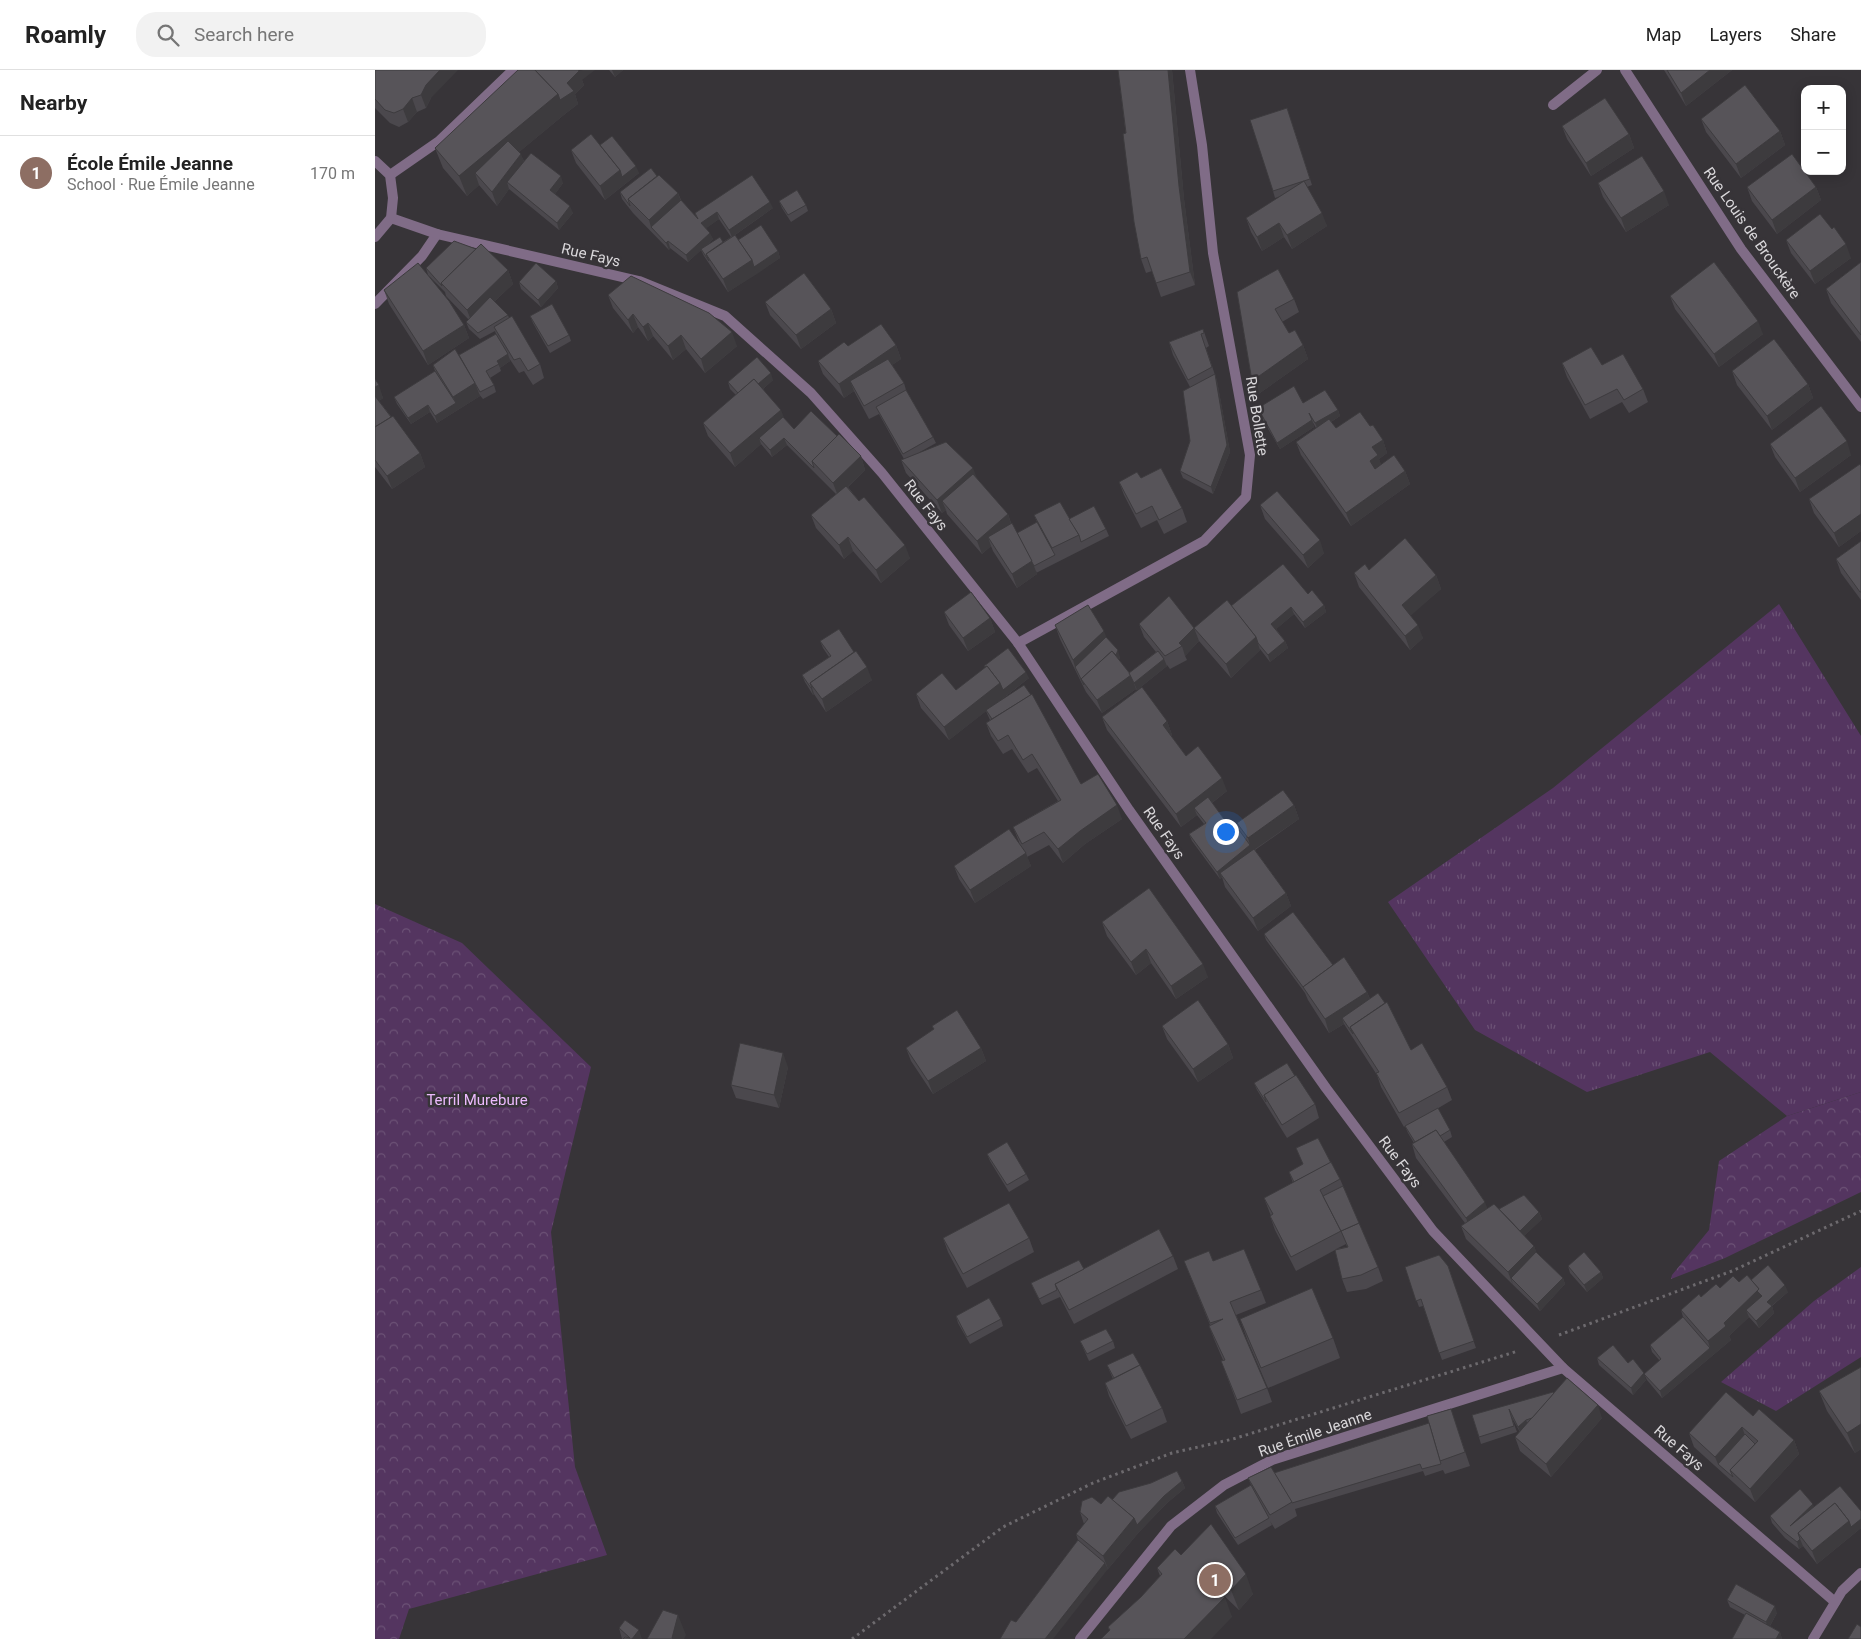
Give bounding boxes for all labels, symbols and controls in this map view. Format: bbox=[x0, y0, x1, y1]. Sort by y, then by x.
search box bbox=[136, 12, 486, 57]
text: Roamly bbox=[25, 21, 106, 49]
icon: search bbox=[154, 21, 182, 49]
text: Search here bbox=[194, 23, 294, 46]
text: Map bbox=[1646, 24, 1681, 45]
text: Layers bbox=[1709, 24, 1762, 45]
text: Share bbox=[1790, 24, 1836, 45]
map controls bbox=[1801, 85, 1846, 175]
button: + bbox=[1801, 85, 1846, 130]
text: Nearby bbox=[20, 91, 87, 115]
button: − bbox=[1801, 130, 1846, 175]
text: École Émile Jeanne bbox=[67, 152, 233, 175]
text: 1 bbox=[31, 164, 41, 183]
text: 170 m bbox=[310, 164, 355, 183]
street label: Rue Louis de Brouckère bbox=[1700, 164, 1804, 302]
text: School · Rue Émile Jeanne bbox=[67, 175, 255, 194]
street label: Rue Fays bbox=[560, 239, 622, 271]
street label: Rue Bollette bbox=[1242, 375, 1272, 457]
street label: Rue Fays bbox=[900, 476, 952, 534]
street label: Rue Fays bbox=[1139, 803, 1189, 863]
your location bbox=[1213, 819, 1239, 845]
park label: Terril Murebure bbox=[426, 1091, 528, 1109]
street label: Rue Fays bbox=[1375, 1133, 1425, 1191]
street label: Rue Émile Jeanne bbox=[1256, 1405, 1374, 1461]
street label: Rue Fays bbox=[1650, 1421, 1708, 1475]
pin: 1 bbox=[1199, 1561, 1231, 1599]

